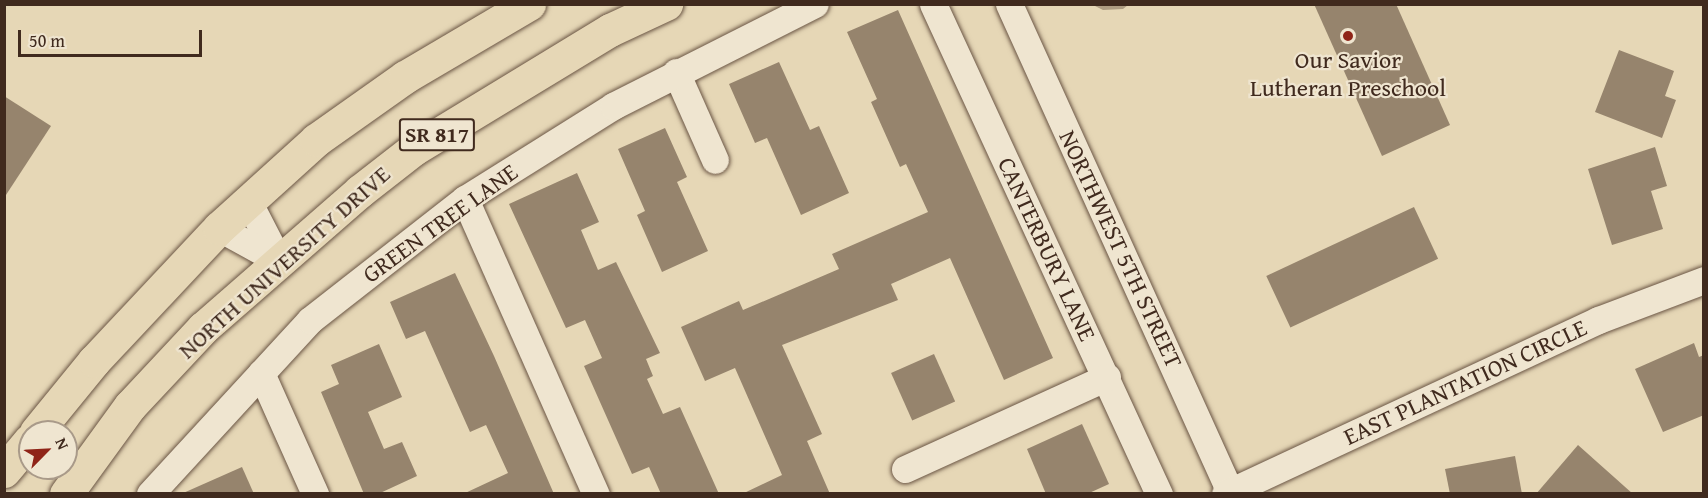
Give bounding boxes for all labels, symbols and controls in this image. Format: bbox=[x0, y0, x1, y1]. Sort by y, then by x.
scale bar bbox=[21, 18, 206, 56]
text: 50 m bbox=[29, 27, 65, 54]
marker: Our Savior Lutheran Preschool bbox=[1341, 29, 1355, 43]
place label: Our Savior Lutheran Preschool bbox=[1250, 46, 1446, 102]
road number: SR 817 bbox=[398, 116, 476, 154]
street label: NORTHWEST 5TH STREET bbox=[1053, 126, 1189, 372]
street label: CANTERBURY LANE bbox=[992, 153, 1102, 345]
street label: GREEN TREE LANE bbox=[357, 157, 523, 289]
street label: NORTH UNIVERSITY DRIVE bbox=[172, 159, 396, 365]
street label: EAST PLANTATION CIRCLE bbox=[1339, 313, 1591, 451]
north arrow bbox=[18, 420, 78, 480]
text: N bbox=[49, 434, 76, 453]

